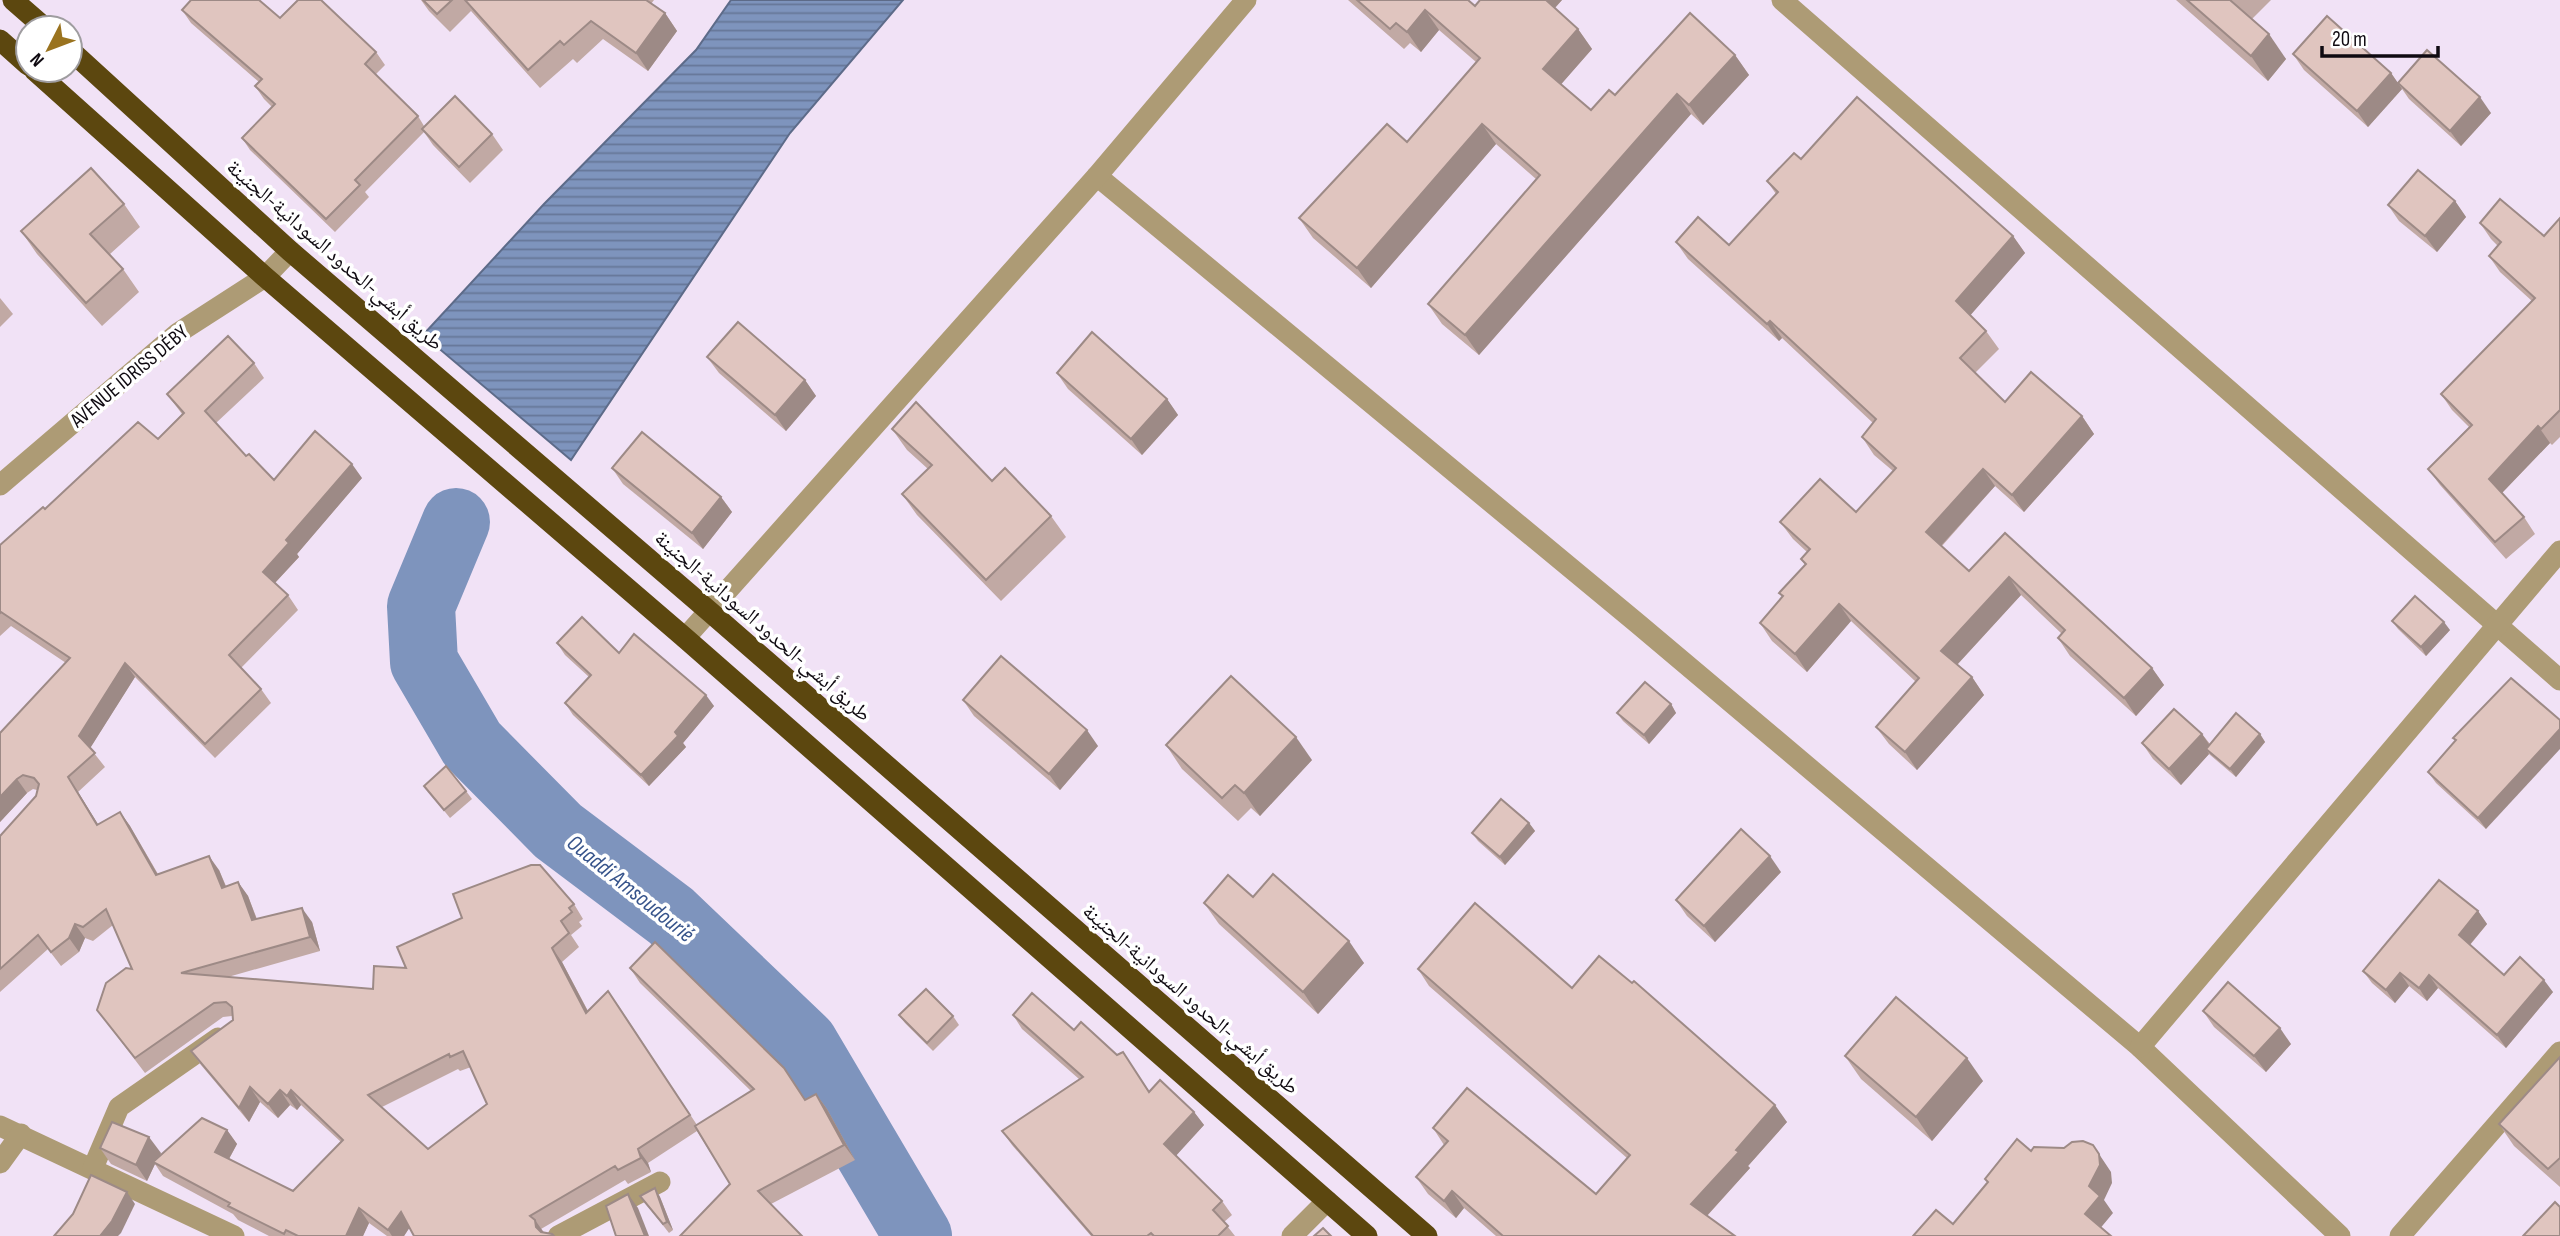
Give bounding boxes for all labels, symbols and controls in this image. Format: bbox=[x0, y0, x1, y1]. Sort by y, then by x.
north arrow bbox=[14, 14, 84, 84]
scale bar bbox=[2322, 14, 2438, 58]
text: 20 m bbox=[2332, 27, 2367, 52]
text: N bbox=[26, 48, 49, 71]
street label: طريق أبشي-الحدود السودانية-الجنينة bbox=[219, 154, 448, 359]
street label: AVENUE IDRISS DÉBY bbox=[65, 320, 193, 434]
street label: طريق أبشي-الحدود السودانية-الجنينة bbox=[647, 525, 876, 730]
water label: Ouaddi Amsoudourié bbox=[561, 829, 700, 949]
street label: طريق أبشي-الحدود السودانية-الجنينة bbox=[1075, 898, 1304, 1103]

